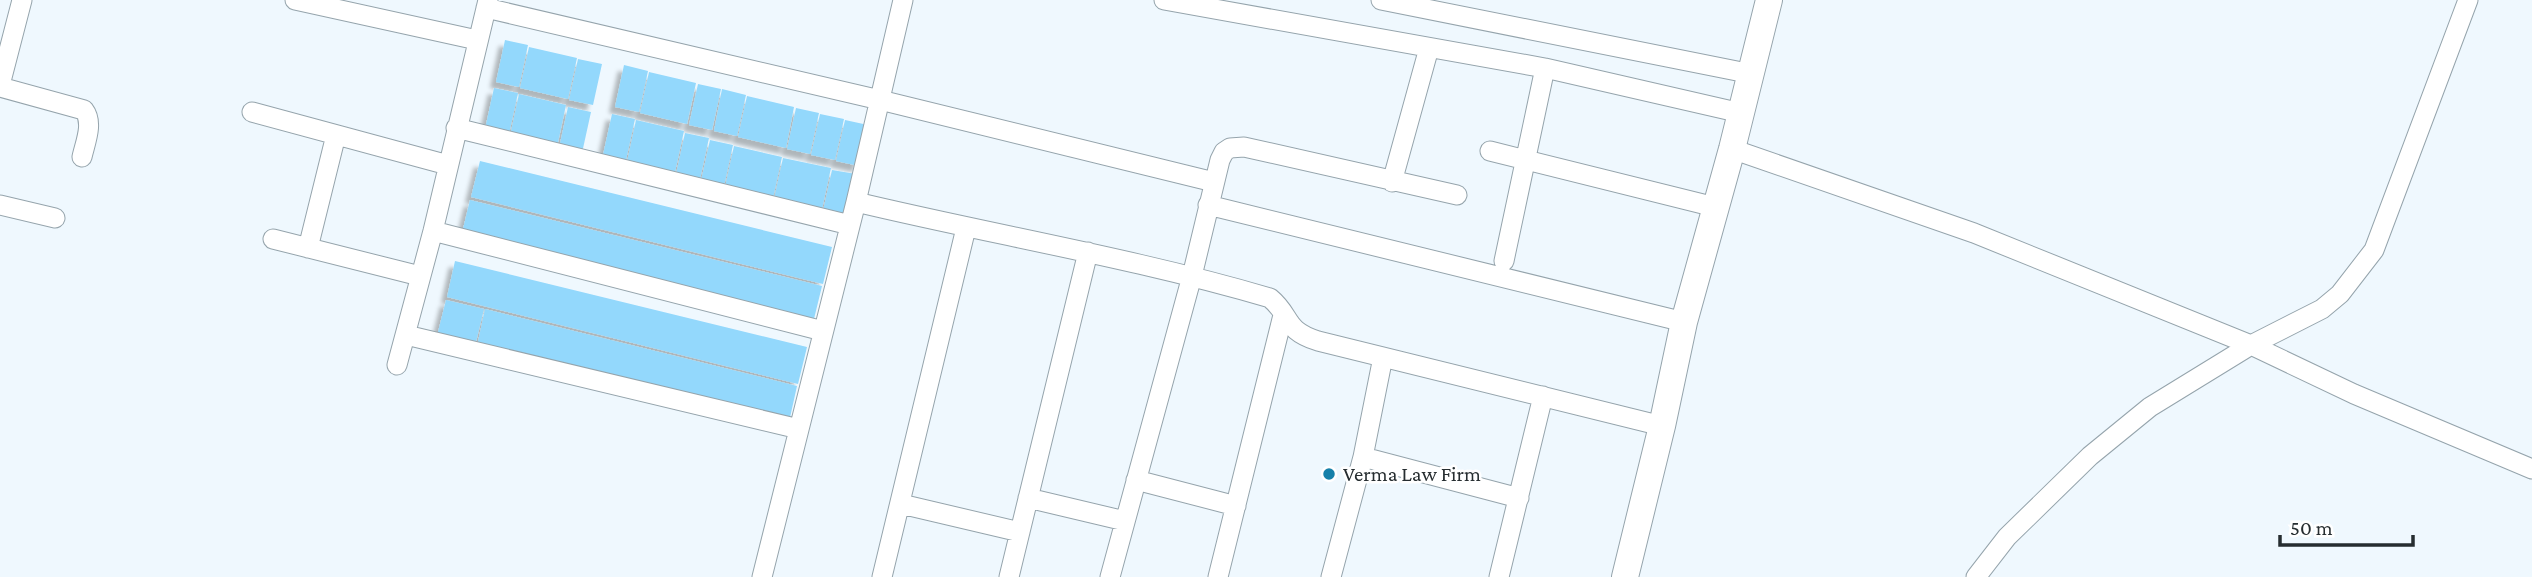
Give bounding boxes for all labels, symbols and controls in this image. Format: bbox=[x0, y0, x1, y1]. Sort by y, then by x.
place label: Verma Law Firm bbox=[1343, 462, 1481, 486]
marker: Verma Law Firm bbox=[1321, 466, 1337, 482]
scale bar bbox=[2280, 504, 2413, 548]
text: 50 m bbox=[2290, 516, 2333, 540]

